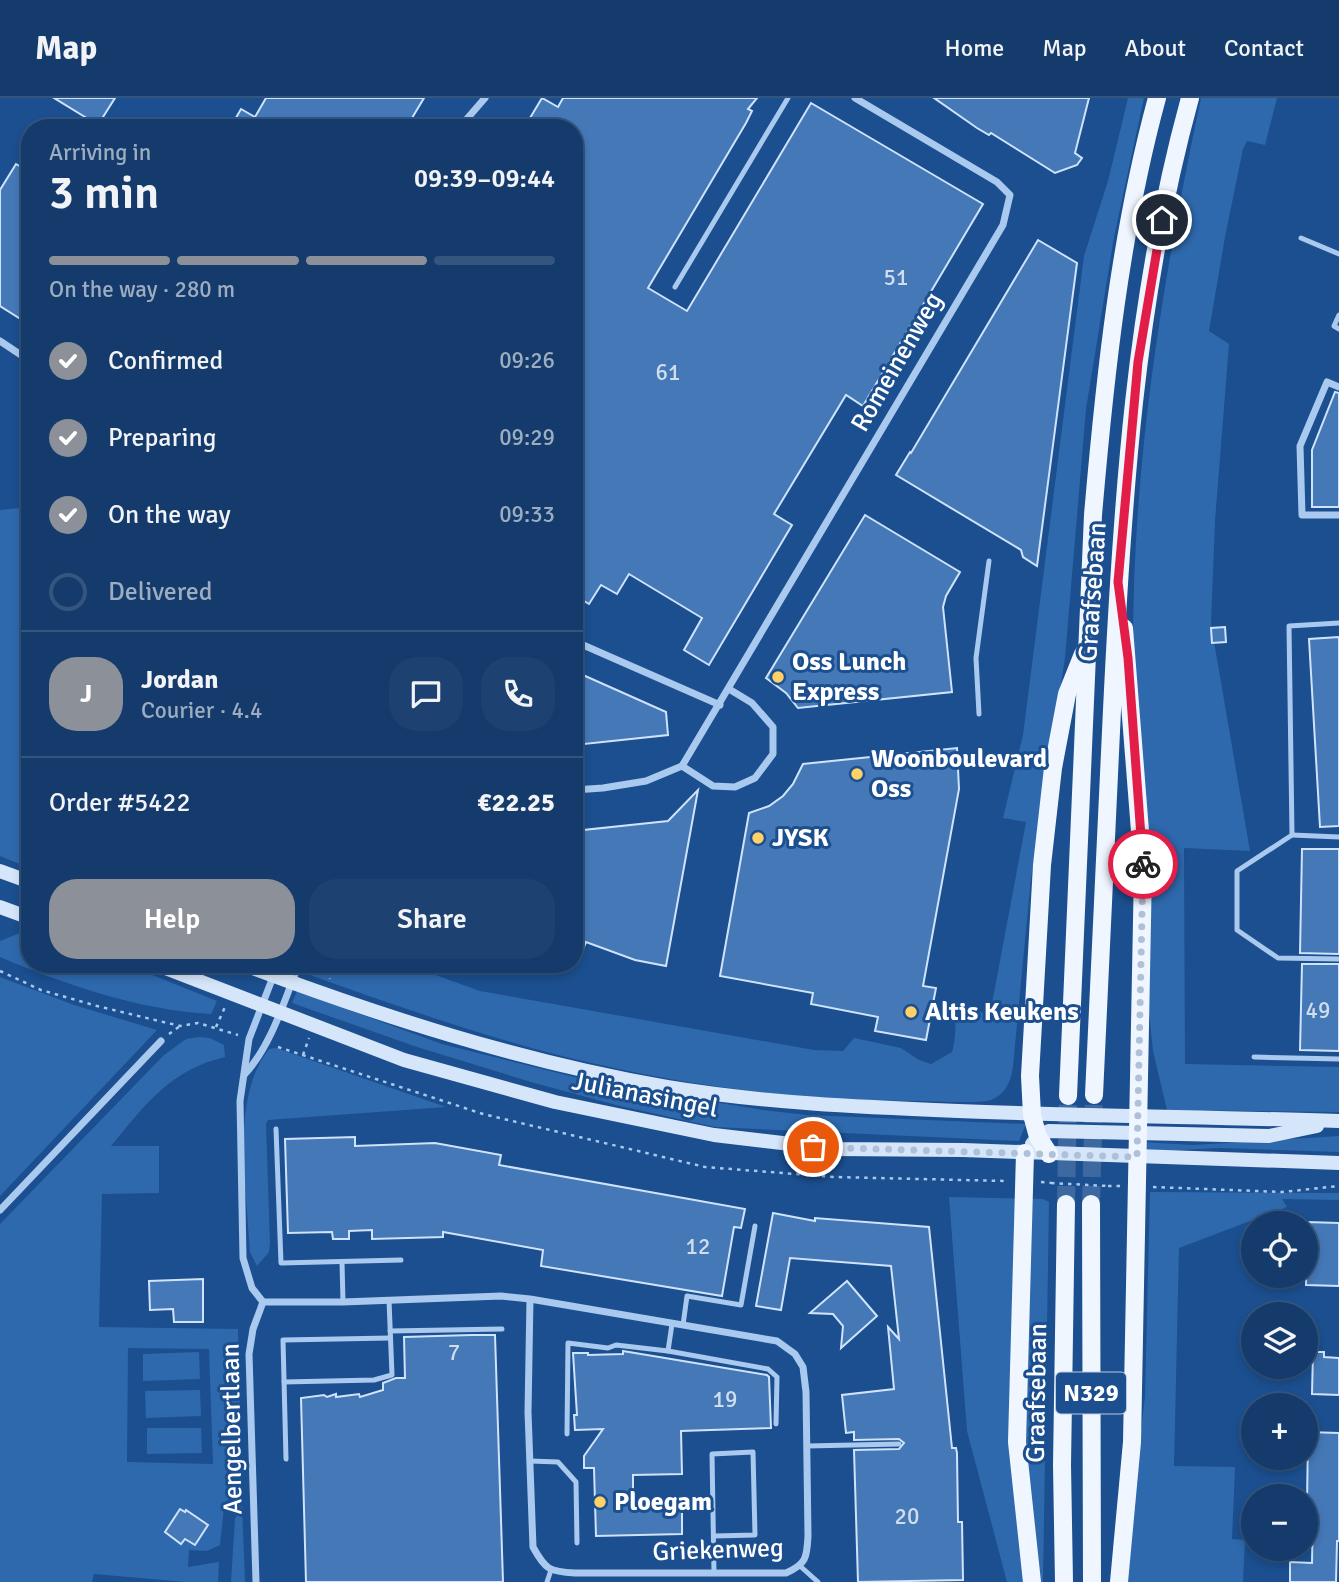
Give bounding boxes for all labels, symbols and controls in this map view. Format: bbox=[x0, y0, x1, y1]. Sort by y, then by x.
text: Map bbox=[35, 28, 97, 69]
text: Home bbox=[944, 33, 1004, 63]
text: Map bbox=[1042, 33, 1087, 63]
text: About bbox=[1125, 33, 1186, 63]
text: Contact bbox=[1224, 33, 1304, 63]
text: Arriving in bbox=[49, 138, 151, 167]
text: 09:39–09:44 bbox=[414, 163, 555, 195]
text: 3 min bbox=[49, 165, 159, 221]
pin bbox=[1132, 190, 1192, 250]
icon: home bbox=[1143, 201, 1181, 239]
house number: 51 bbox=[884, 263, 908, 292]
text: On the way · 280 m bbox=[49, 275, 235, 304]
street label: Romeinenweg bbox=[844, 287, 950, 437]
icon: check bbox=[49, 342, 87, 380]
text: Confirmed bbox=[108, 345, 223, 377]
text: 09:26 bbox=[499, 346, 555, 375]
house number: 61 bbox=[656, 358, 680, 387]
icon: check bbox=[49, 419, 87, 457]
text: Preparing bbox=[108, 422, 216, 454]
text: 09:29 bbox=[499, 423, 555, 452]
icon: check bbox=[49, 496, 87, 534]
text: On the way bbox=[108, 499, 231, 531]
text: 09:33 bbox=[499, 500, 555, 529]
street label: Graafsebaan bbox=[1072, 521, 1114, 663]
text: Delivered bbox=[108, 576, 213, 608]
place label: Oss Lunch Express bbox=[792, 646, 906, 708]
button: chat bbox=[389, 657, 463, 731]
button: phone bbox=[481, 657, 555, 731]
text: Jordan bbox=[141, 664, 218, 696]
marker: Oss Lunch Express bbox=[770, 669, 786, 685]
text: J bbox=[80, 678, 92, 710]
text: Courier · 4.4 bbox=[141, 696, 262, 725]
place label: Woonboulevard Oss bbox=[871, 743, 1047, 805]
marker: Woonboulevard Oss bbox=[849, 766, 865, 782]
text: Order #5422 bbox=[49, 787, 190, 819]
text: €22.25 bbox=[477, 787, 555, 819]
place label: JYSK bbox=[772, 822, 829, 854]
courier bbox=[1108, 829, 1178, 899]
marker: JYSK bbox=[750, 830, 766, 846]
icon: bike bbox=[1124, 845, 1162, 883]
button: Help bbox=[49, 879, 295, 959]
button: Share bbox=[309, 879, 555, 959]
place label: Altis Keukens bbox=[925, 996, 1079, 1028]
house number: 49 bbox=[1306, 996, 1330, 1025]
marker: Altis Keukens bbox=[903, 1004, 919, 1020]
street label: Julianasingel bbox=[569, 1065, 721, 1125]
pin bbox=[783, 1117, 843, 1177]
icon: bag bbox=[794, 1128, 832, 1166]
map controls bbox=[1241, 1211, 1318, 1561]
button: locate bbox=[1241, 1211, 1318, 1288]
house number: 12 bbox=[686, 1232, 710, 1261]
button: layers bbox=[1241, 1302, 1318, 1379]
street label: Graafsebaan bbox=[1020, 1323, 1054, 1463]
house number: 7 bbox=[448, 1338, 460, 1367]
street label: Aengelbertlaan bbox=[215, 1343, 249, 1515]
road number: N329 bbox=[1056, 1372, 1126, 1414]
house number: 19 bbox=[713, 1385, 737, 1414]
button: + bbox=[1241, 1393, 1318, 1470]
button: − bbox=[1241, 1484, 1318, 1561]
place label: Ploegam bbox=[614, 1486, 712, 1518]
marker: Ploegam bbox=[592, 1494, 608, 1510]
house number: 20 bbox=[895, 1502, 919, 1531]
street label: Griekenweg bbox=[652, 1532, 784, 1568]

